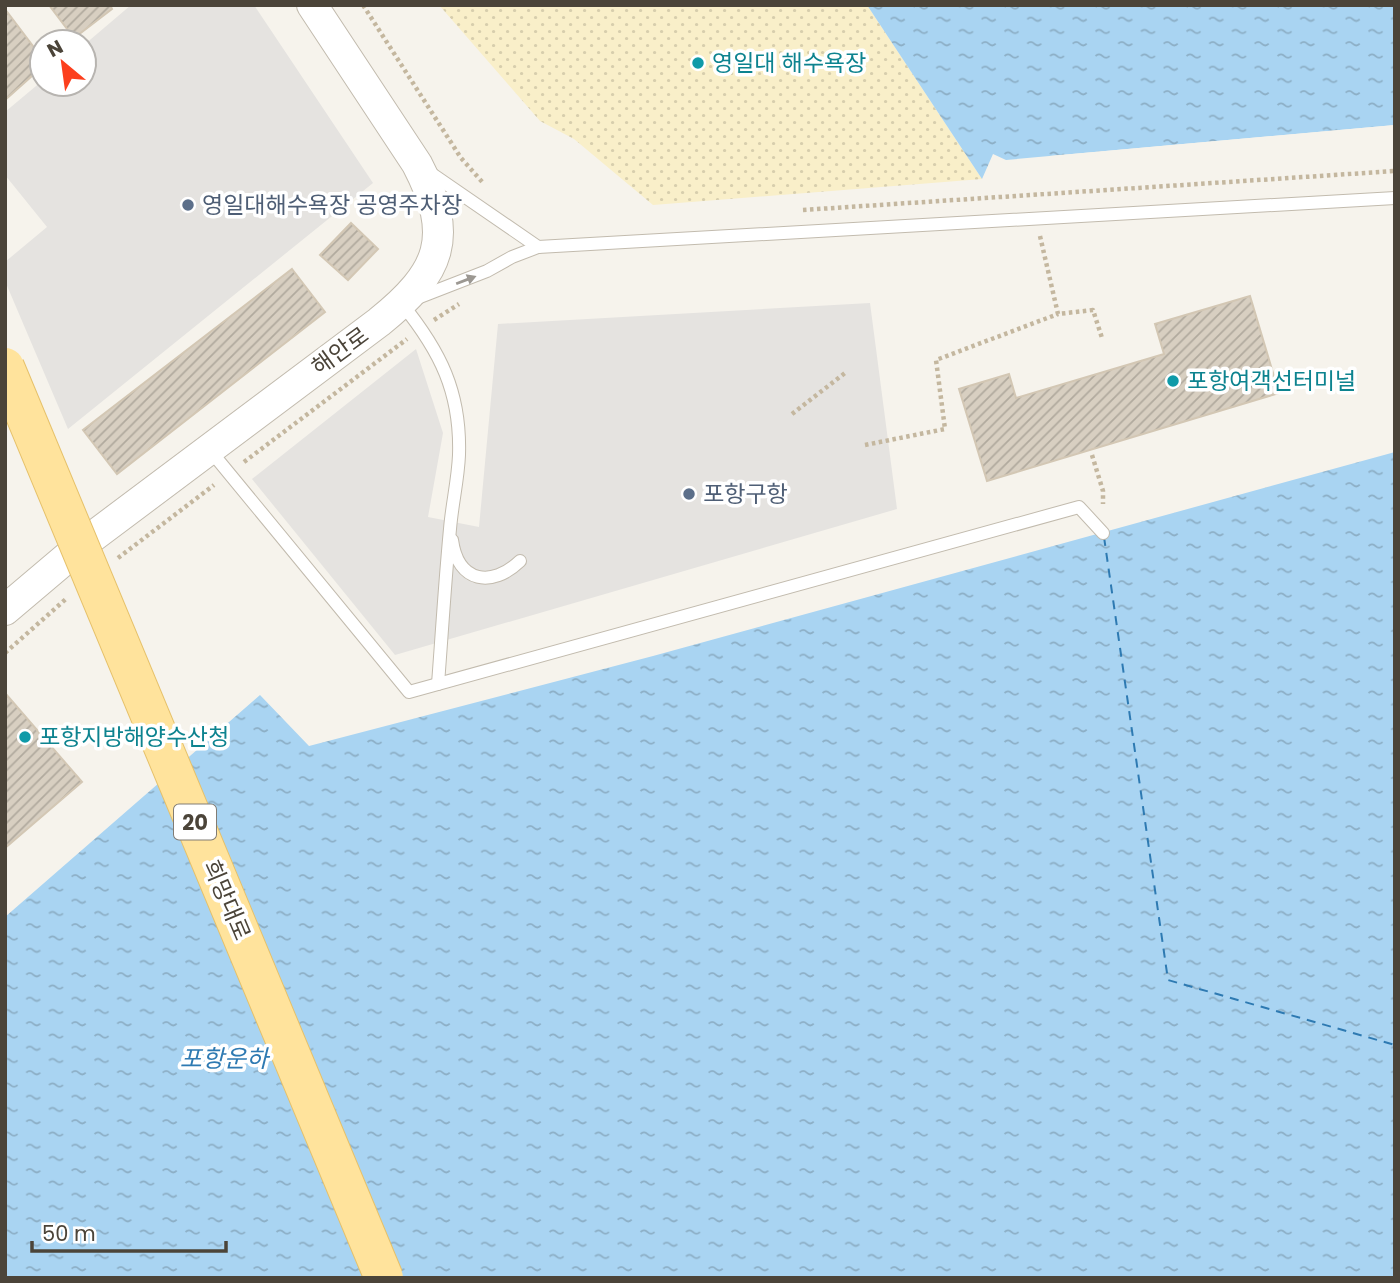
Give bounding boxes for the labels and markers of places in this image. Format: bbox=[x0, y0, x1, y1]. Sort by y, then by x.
place label: 영일대 해수욕장 bbox=[712, 47, 866, 79]
marker: 영일대 해수욕장 bbox=[690, 55, 706, 71]
place label: 영일대해수욕장 공영주차장 bbox=[202, 189, 462, 221]
marker: 영일대해수욕장 공영주차장 bbox=[180, 197, 196, 213]
place label: 포항여객선터미널 bbox=[1187, 365, 1356, 397]
marker: 포항여객선터미널 bbox=[1165, 373, 1181, 389]
place label: 포항구항 bbox=[703, 478, 788, 510]
marker: 포항구항 bbox=[681, 486, 697, 502]
place label: 포항지방해양수산청 bbox=[39, 721, 229, 753]
marker: 포항지방해양수산청 bbox=[17, 729, 33, 745]

